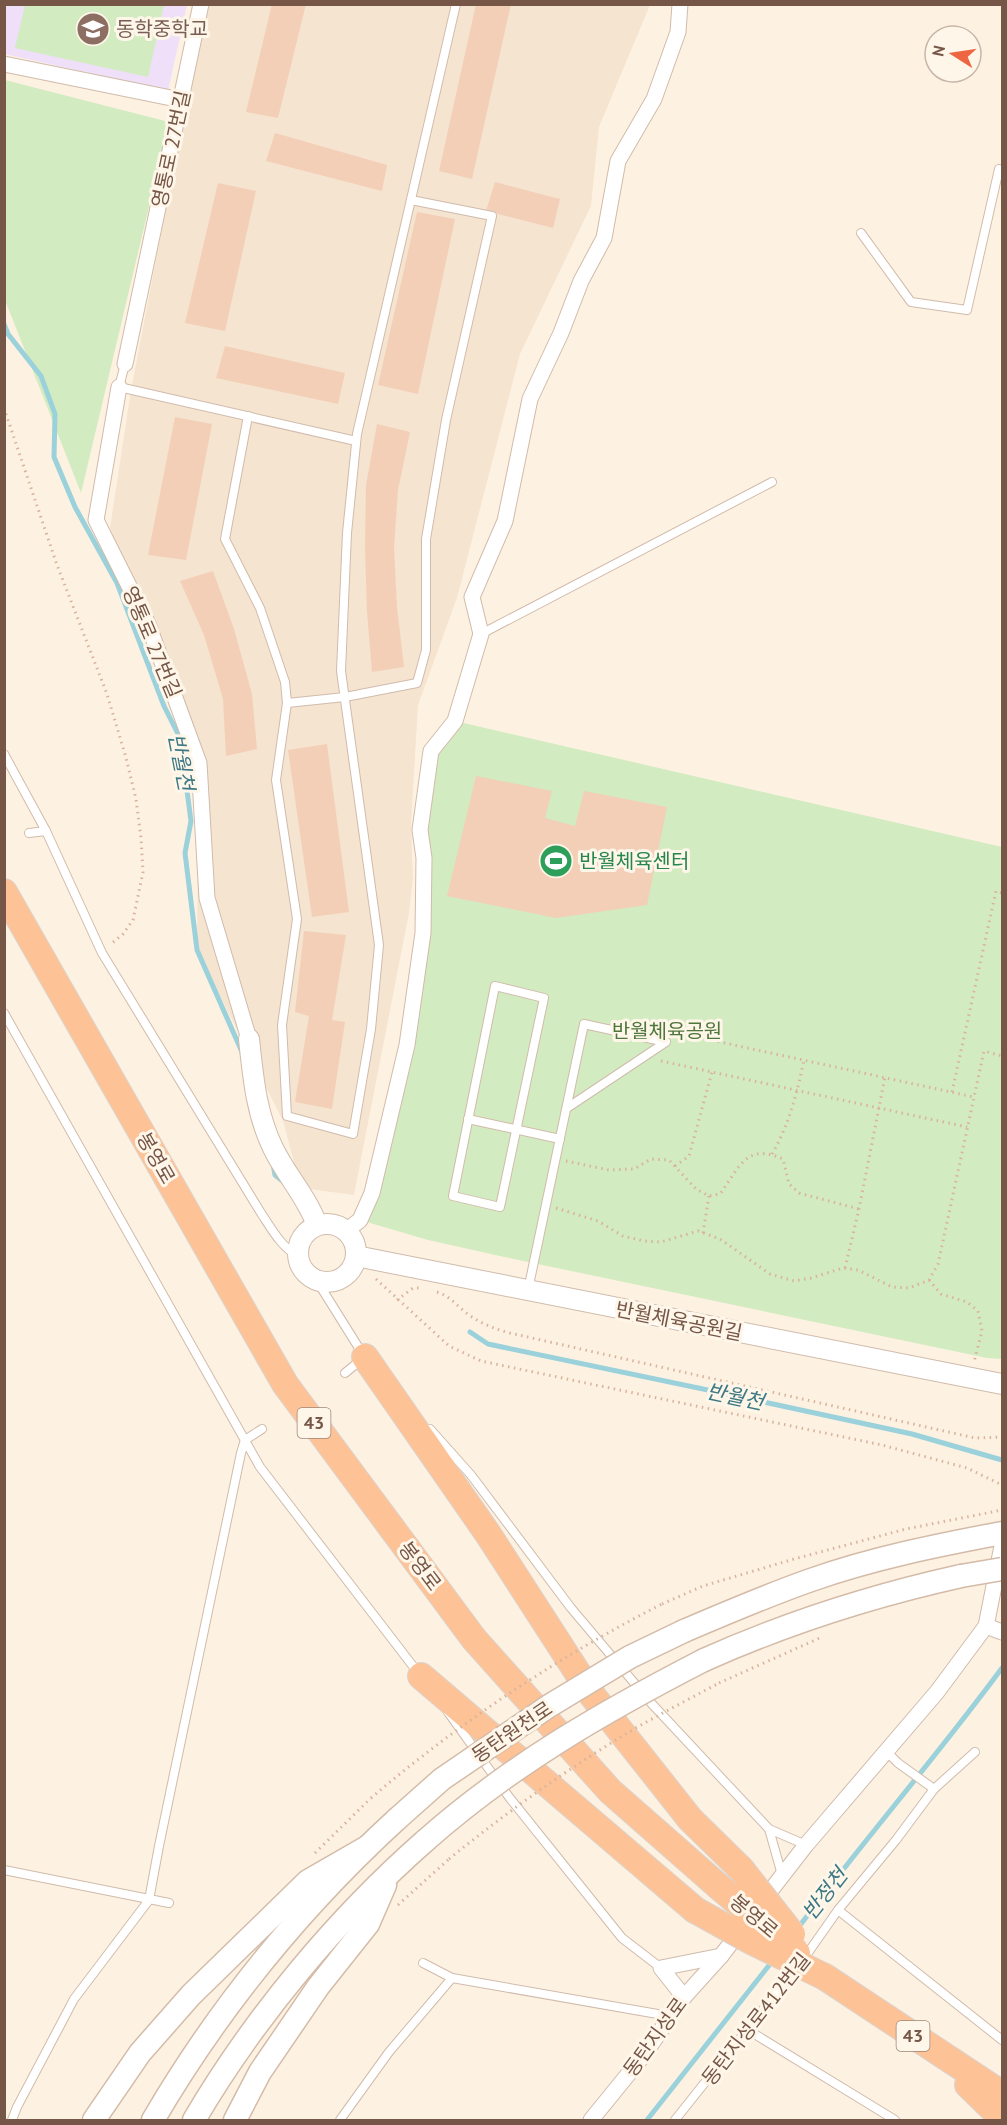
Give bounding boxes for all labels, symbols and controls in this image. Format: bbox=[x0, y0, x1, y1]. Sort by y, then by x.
school or university icon: 동학중학교 bbox=[75, 11, 111, 47]
place label: 동학중학교 bbox=[116, 16, 208, 42]
north arrow bbox=[923, 24, 983, 84]
text: N bbox=[927, 44, 949, 58]
street label: 영통로 27번길 bbox=[146, 88, 196, 210]
street label: 영통로 27번길 bbox=[117, 582, 187, 702]
water label: 반월천 bbox=[163, 731, 201, 796]
sports icon: 반월체육센터 bbox=[538, 843, 574, 879]
place label: 반월체육센터 bbox=[579, 848, 689, 874]
park label: 반월체육공원 bbox=[612, 1018, 722, 1044]
street label: 봉영로 bbox=[131, 1128, 181, 1188]
street label: 반월체육공원길 bbox=[613, 1296, 745, 1346]
water label: 반월천 bbox=[704, 1377, 769, 1416]
road number: 43 bbox=[298, 1408, 330, 1438]
street label: 봉영로 bbox=[393, 1536, 447, 1596]
street label: 동탄원천로 bbox=[467, 1695, 557, 1769]
water label: 반정천 bbox=[796, 1860, 855, 1925]
street label: 봉영로 bbox=[724, 1888, 784, 1944]
street label: 동탄지성로412번길 bbox=[696, 1947, 816, 2091]
street label: 동탄지성로 bbox=[617, 1992, 693, 2082]
road number: 43 bbox=[896, 2021, 930, 2051]

